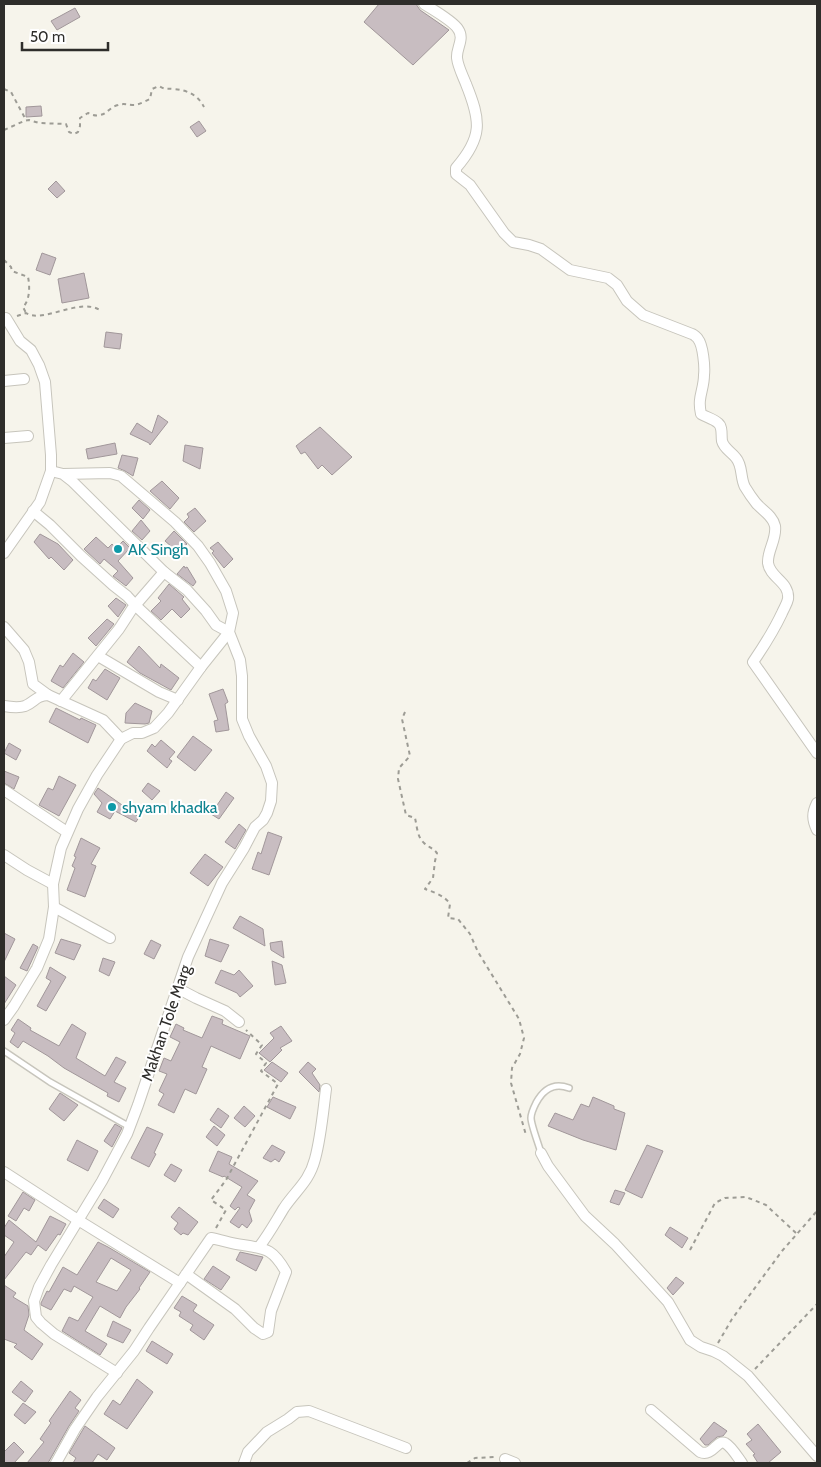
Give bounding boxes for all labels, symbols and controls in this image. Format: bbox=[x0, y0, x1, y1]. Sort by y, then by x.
scale bar bbox=[22, 20, 109, 52]
text: 50 m bbox=[30, 28, 65, 46]
place label: AK Singh bbox=[128, 540, 189, 559]
marker: AK Singh bbox=[112, 543, 124, 555]
place label: shyam khadka bbox=[122, 798, 218, 817]
marker: shyam khadka bbox=[106, 801, 118, 813]
street label: Makhan Tole Marg bbox=[137, 961, 195, 1084]

